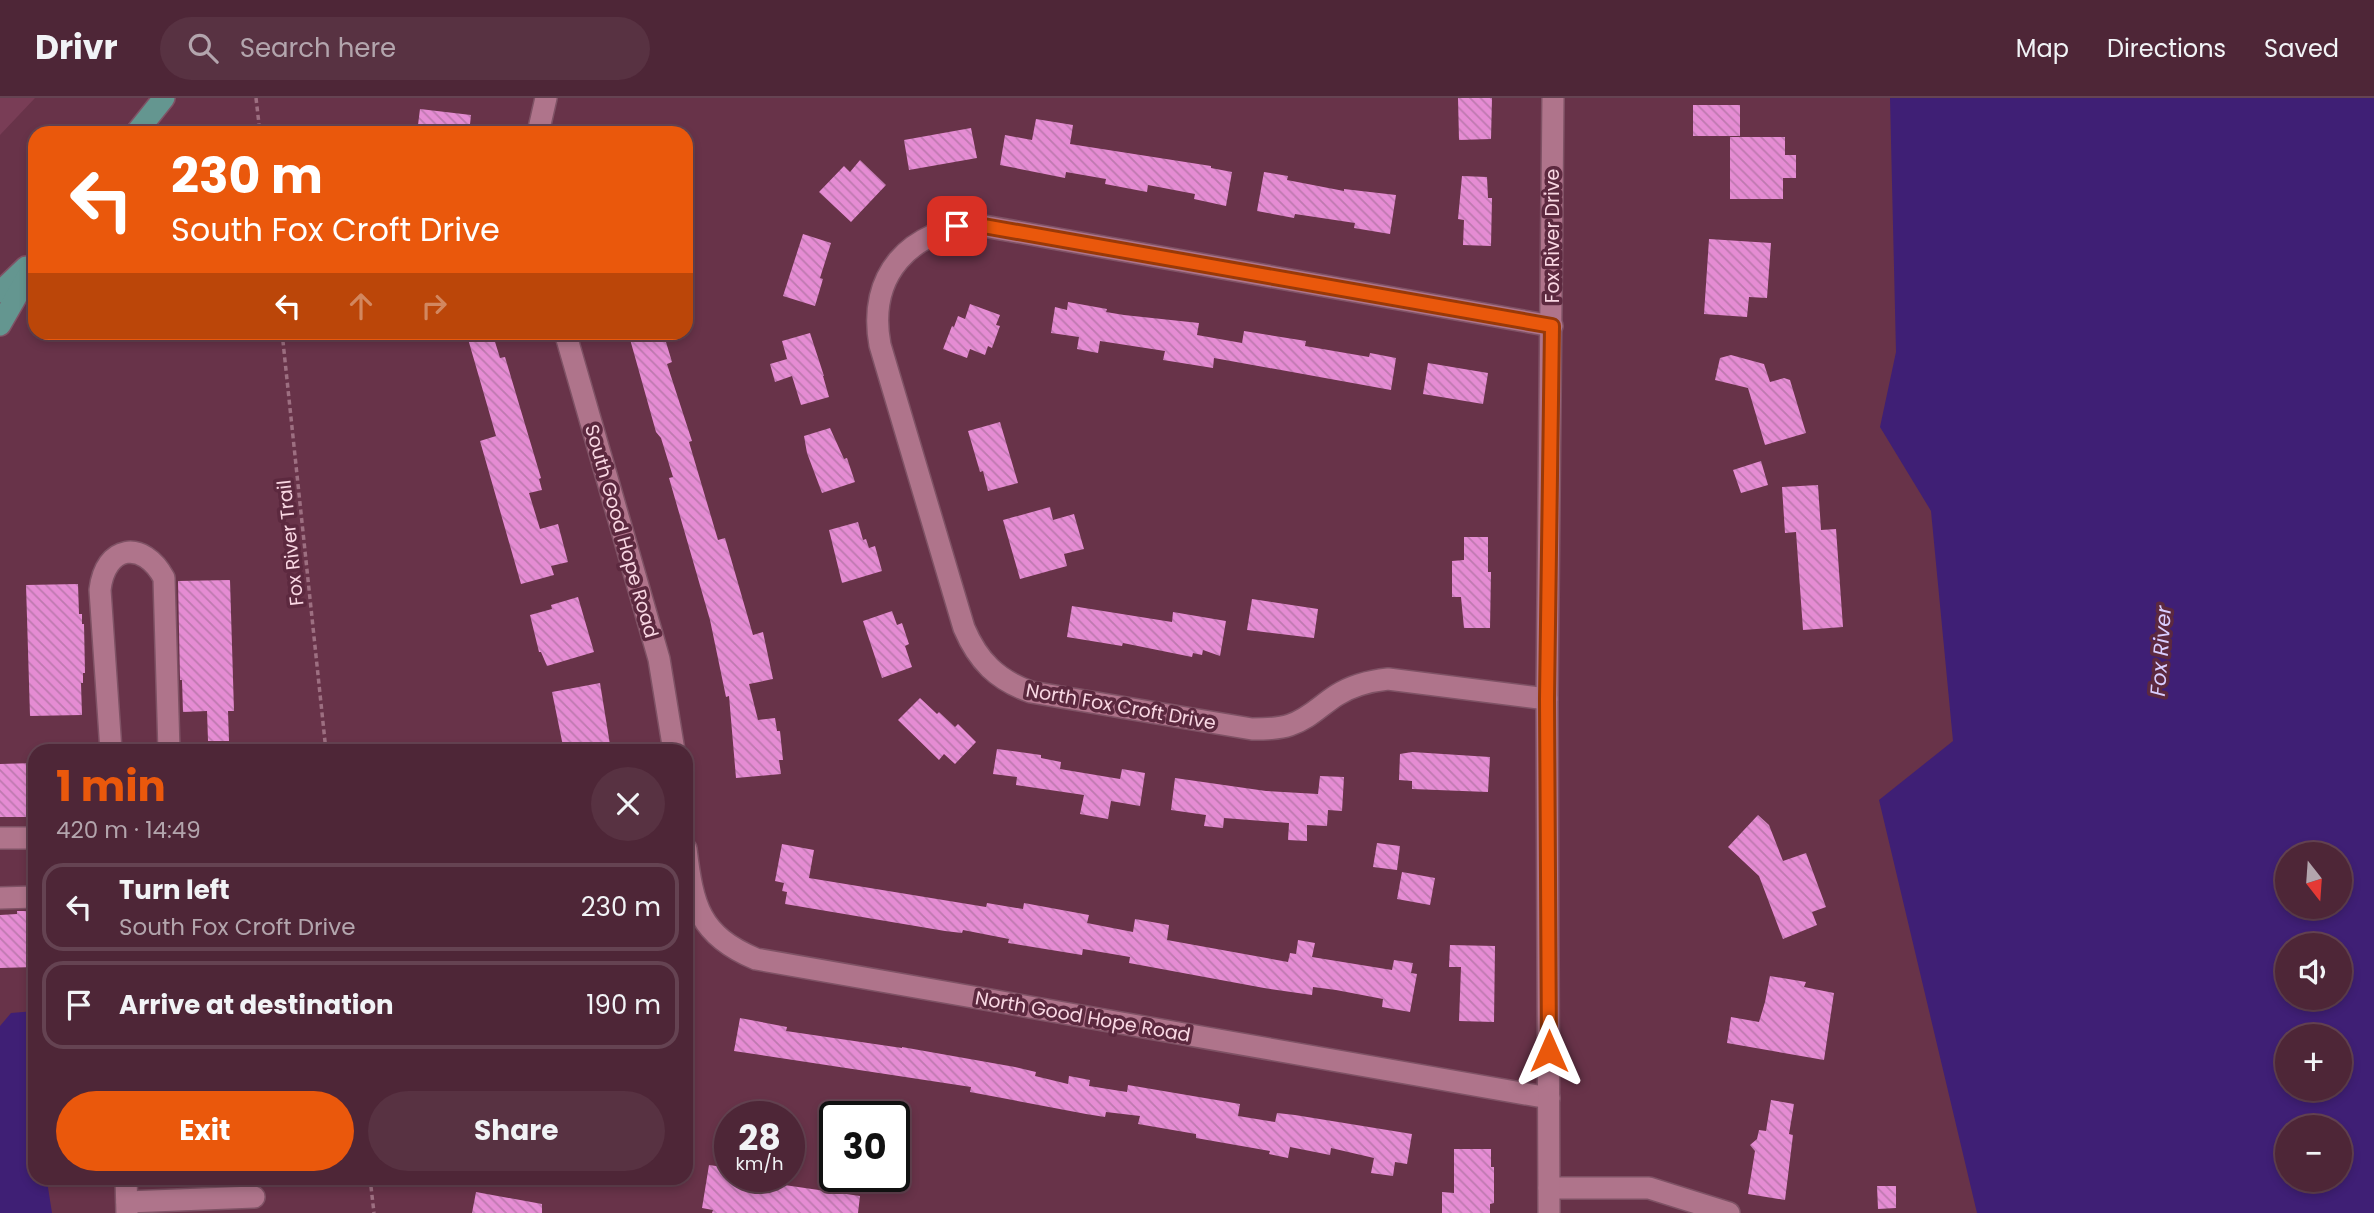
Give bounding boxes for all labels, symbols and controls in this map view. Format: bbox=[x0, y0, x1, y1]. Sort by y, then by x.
search box bbox=[160, 17, 650, 80]
text: Drivr bbox=[35, 24, 118, 71]
icon: search bbox=[184, 29, 222, 67]
text: Search here bbox=[240, 30, 396, 66]
text: Map bbox=[2016, 32, 2069, 65]
text: Directions bbox=[2107, 32, 2226, 65]
text: Saved bbox=[2264, 32, 2339, 65]
text: 230 m bbox=[171, 142, 323, 210]
icon: left bbox=[56, 154, 147, 245]
street label: Fox River Drive bbox=[1539, 169, 1566, 303]
pin bbox=[927, 196, 987, 256]
text: South Fox Croft Drive bbox=[171, 207, 500, 252]
icon: arrive bbox=[938, 207, 976, 245]
icon: left bbox=[269, 287, 307, 325]
icon: ahead bbox=[342, 287, 380, 325]
icon: right bbox=[415, 287, 453, 325]
street label: South Good Hope Road bbox=[578, 421, 665, 641]
street label: Fox River Trail bbox=[270, 479, 311, 607]
water label: Fox River bbox=[2143, 603, 2178, 697]
street label: North Fox Croft Drive bbox=[1024, 676, 1218, 736]
text: 1 min bbox=[56, 757, 166, 816]
button: close bbox=[591, 767, 665, 841]
text: 420 m · 14:49 bbox=[56, 814, 201, 846]
north arrow bbox=[2275, 842, 2352, 919]
map controls bbox=[2275, 842, 2352, 1192]
text: Turn left bbox=[119, 872, 230, 908]
icon: left bbox=[60, 888, 98, 926]
text: 230 m bbox=[581, 889, 661, 925]
text: South Fox Croft Drive bbox=[119, 911, 355, 943]
button: sound bbox=[2275, 933, 2352, 1010]
street label: North Good Hope Road bbox=[973, 984, 1193, 1049]
icon: arrive bbox=[60, 986, 98, 1024]
text: Arrive at destination bbox=[119, 987, 394, 1023]
text: 190 m bbox=[586, 987, 661, 1023]
position arrow bbox=[1512, 1014, 1586, 1088]
button: + bbox=[2275, 1024, 2352, 1101]
button: Exit bbox=[56, 1091, 354, 1171]
button: Share bbox=[368, 1091, 665, 1171]
speed limit sign: 30 bbox=[819, 1101, 910, 1192]
text: 28 bbox=[738, 1113, 781, 1162]
button: − bbox=[2275, 1115, 2352, 1192]
text: km/h bbox=[736, 1151, 783, 1176]

